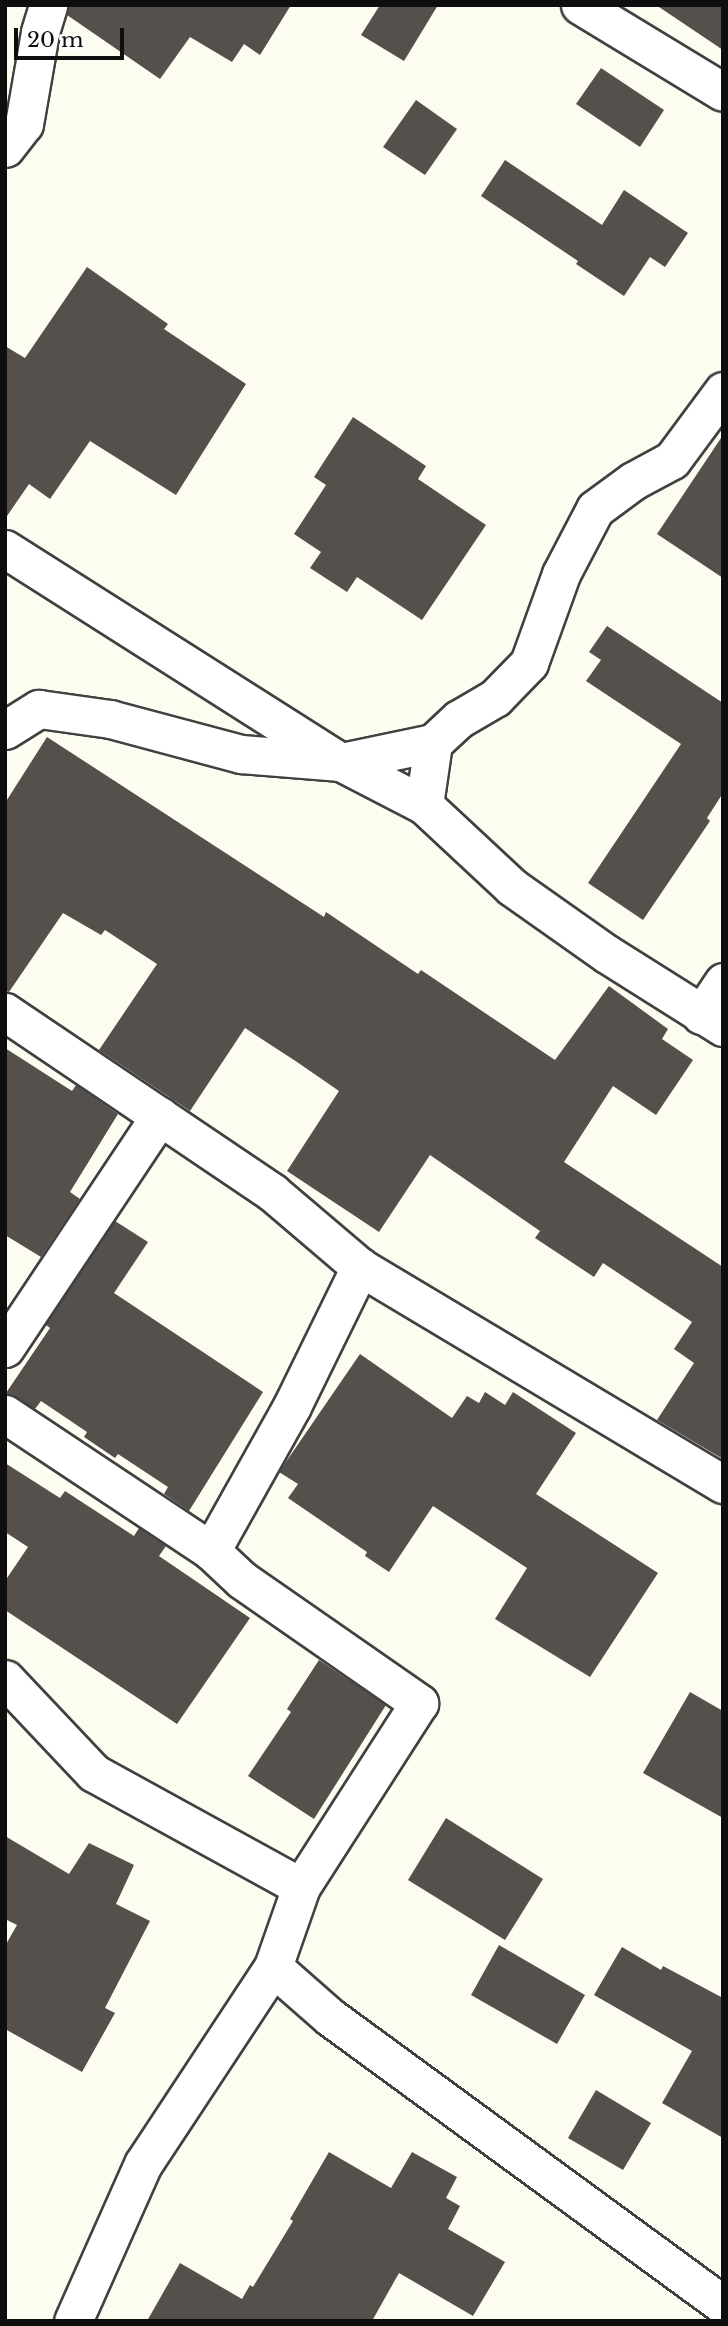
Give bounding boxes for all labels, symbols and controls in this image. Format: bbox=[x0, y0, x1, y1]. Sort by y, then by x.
scale bar bbox=[18, 14, 128, 58]
text: 20 m bbox=[27, 27, 84, 53]

